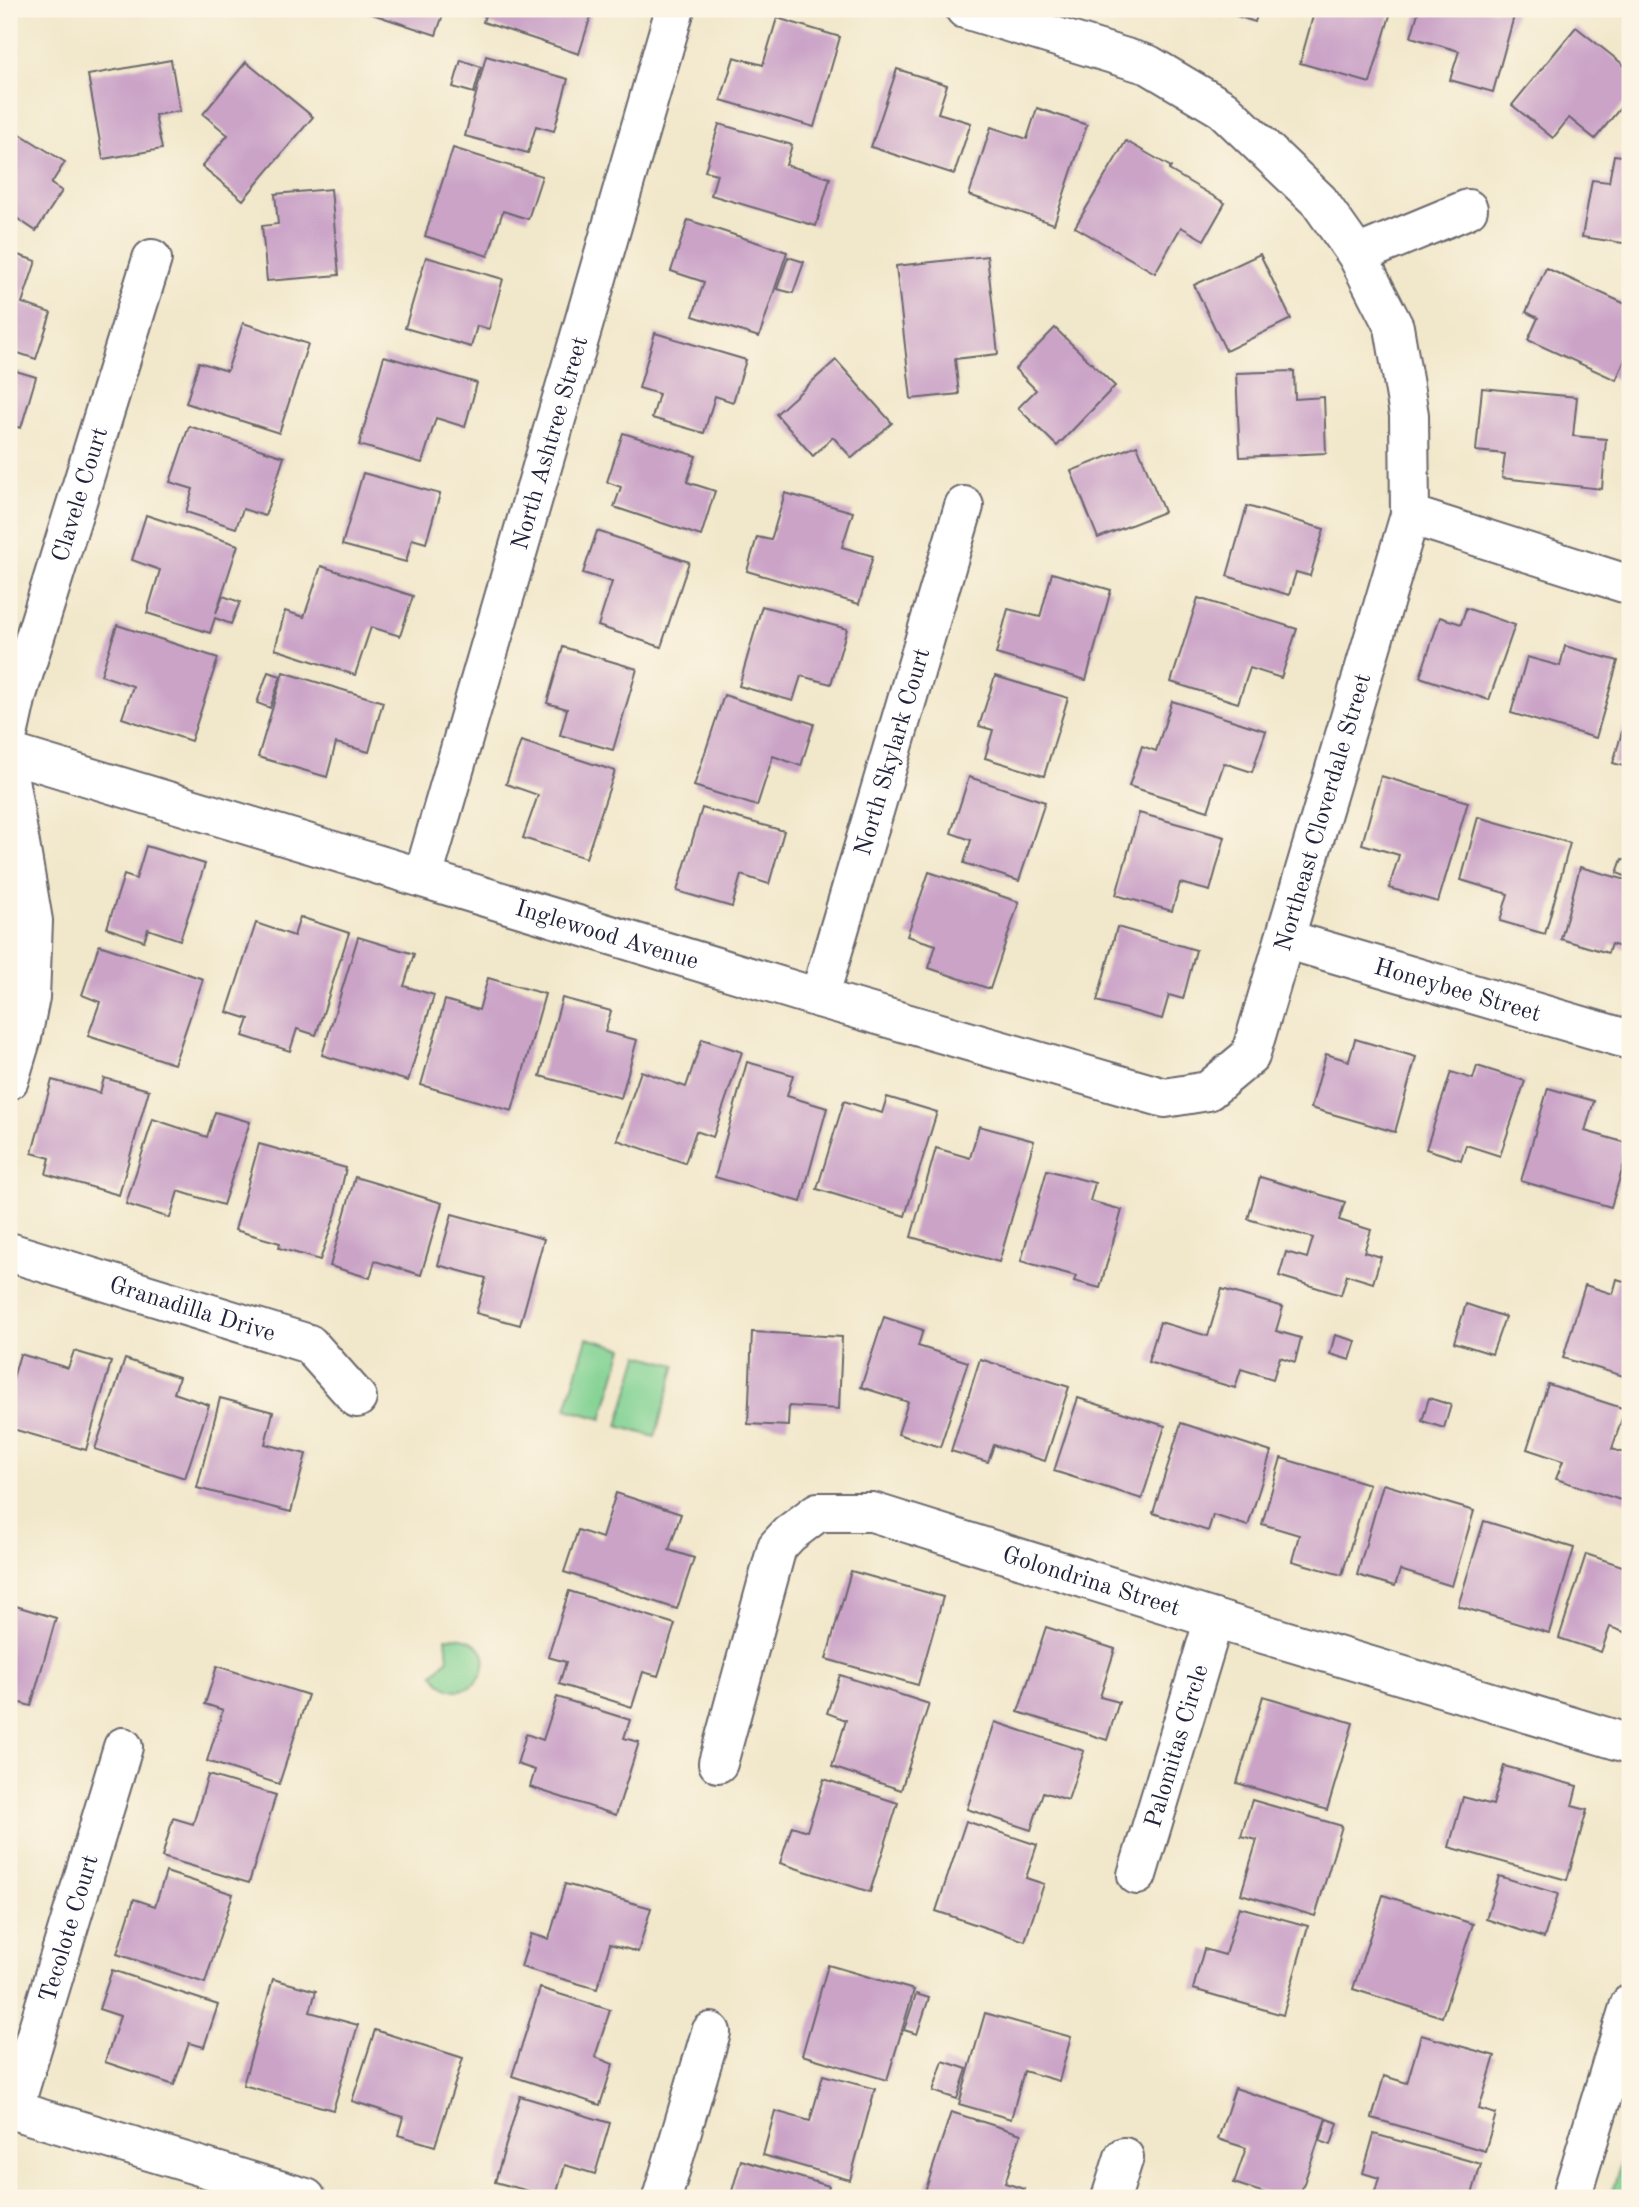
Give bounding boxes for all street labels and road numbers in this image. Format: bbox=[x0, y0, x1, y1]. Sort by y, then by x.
street label: North Ashtree Street bbox=[509, 334, 593, 553]
street label: Clavele Court bbox=[49, 425, 113, 565]
street label: North Skylark Court bbox=[852, 646, 935, 859]
street label: Northeast Cloverdale Street bbox=[1272, 671, 1376, 954]
street label: Inglewood Avenue bbox=[512, 897, 701, 975]
street label: Honeybee Street bbox=[1371, 956, 1543, 1027]
street label: Granadilla Drive bbox=[106, 1274, 278, 1347]
street label: Golondrina Street bbox=[999, 1544, 1183, 1622]
street label: Palomitas Circle bbox=[1142, 1662, 1214, 1831]
street label: Tecolote Court bbox=[37, 1852, 104, 2005]

